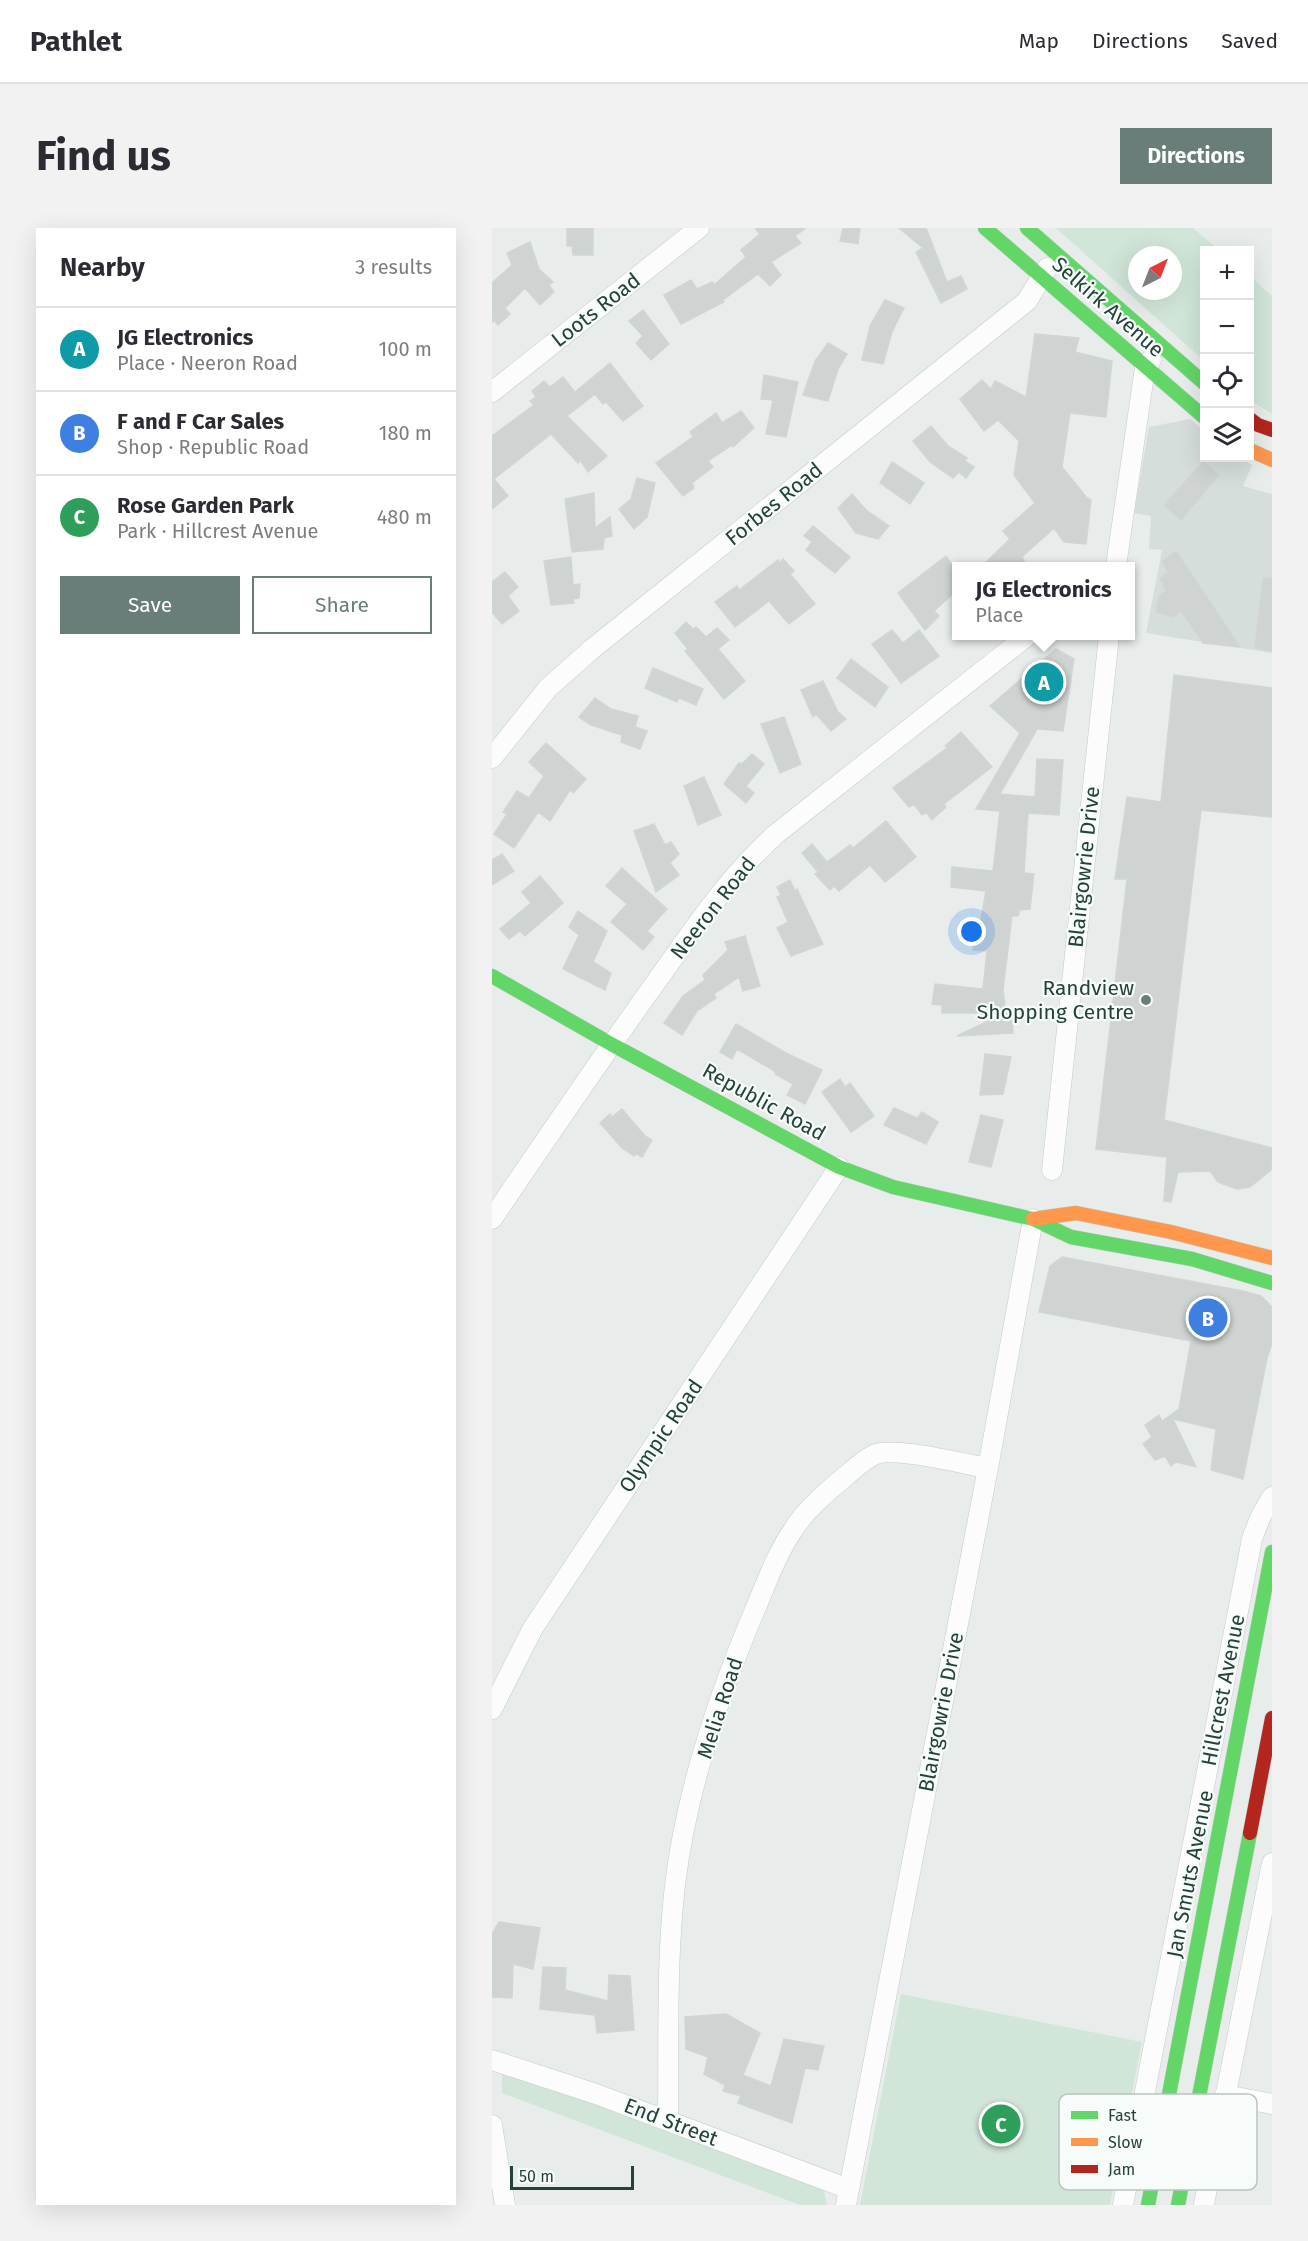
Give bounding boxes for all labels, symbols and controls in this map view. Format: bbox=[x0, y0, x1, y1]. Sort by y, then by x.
text: Pathlet bbox=[30, 25, 122, 58]
text: Map bbox=[1019, 28, 1059, 54]
text: Directions bbox=[1092, 28, 1188, 54]
text: Saved bbox=[1221, 28, 1278, 54]
button: Directions bbox=[1120, 128, 1272, 184]
text: Find us bbox=[36, 131, 171, 181]
north arrow bbox=[1128, 246, 1182, 300]
map controls bbox=[1200, 246, 1254, 462]
button: + bbox=[1200, 246, 1254, 300]
street label: Selkirk Avenue bbox=[1047, 251, 1169, 363]
text: Nearby bbox=[60, 252, 145, 283]
text: 3 results bbox=[355, 255, 432, 279]
street label: Loots Road bbox=[546, 267, 646, 353]
button: − bbox=[1200, 300, 1254, 354]
text: JG Electronics bbox=[117, 324, 253, 351]
text: A bbox=[74, 337, 85, 361]
text: 100 m bbox=[379, 337, 432, 361]
text: Place · Neeron Road bbox=[117, 351, 298, 375]
button: locate bbox=[1200, 354, 1254, 408]
text: F and F Car Sales bbox=[117, 408, 284, 435]
button: layers bbox=[1200, 408, 1254, 462]
text: B bbox=[73, 421, 86, 445]
text: 180 m bbox=[379, 421, 432, 445]
text: Shop · Republic Road bbox=[117, 435, 309, 459]
street label: Forbes Road bbox=[720, 457, 828, 551]
text: Rose Garden Park bbox=[117, 492, 294, 519]
text: C bbox=[74, 505, 85, 529]
text: 480 m bbox=[377, 505, 432, 529]
text: Park · Hillcrest Avenue bbox=[117, 519, 318, 543]
popup bbox=[952, 562, 1135, 640]
button: Save bbox=[60, 576, 240, 634]
button: Share bbox=[252, 576, 432, 634]
text: JG Electronics bbox=[975, 576, 1112, 603]
text: Place bbox=[975, 603, 1023, 627]
pin: A bbox=[1024, 660, 1064, 704]
street label: Blairgowrie Drive bbox=[1063, 785, 1105, 949]
street label: Neeron Road bbox=[665, 851, 761, 965]
your location bbox=[957, 917, 986, 946]
place label: Randview Shopping Centre bbox=[977, 975, 1134, 1025]
marker: Randview Shopping Centre bbox=[1139, 993, 1153, 1007]
street label: Republic Road bbox=[698, 1057, 830, 1147]
pin: B bbox=[1188, 1296, 1228, 1340]
street label: Olympic Road bbox=[614, 1374, 708, 1498]
street label: Hillcrest Avenue bbox=[1196, 1612, 1250, 1768]
street label: Blairgowrie Drive bbox=[913, 1630, 969, 1794]
street label: Melia Road bbox=[691, 1654, 749, 1762]
street label: Jan Smuts Avenue bbox=[1161, 1788, 1219, 1960]
street label: End Street bbox=[620, 2092, 722, 2152]
legend bbox=[1059, 2094, 1257, 2190]
pin: C bbox=[982, 2102, 1020, 2146]
text: Fast bbox=[1108, 2106, 1137, 2125]
text: Slow bbox=[1108, 2133, 1143, 2152]
text: Jam bbox=[1108, 2160, 1135, 2179]
scale bar bbox=[510, 2163, 634, 2190]
text: 50 m bbox=[519, 2167, 554, 2186]

